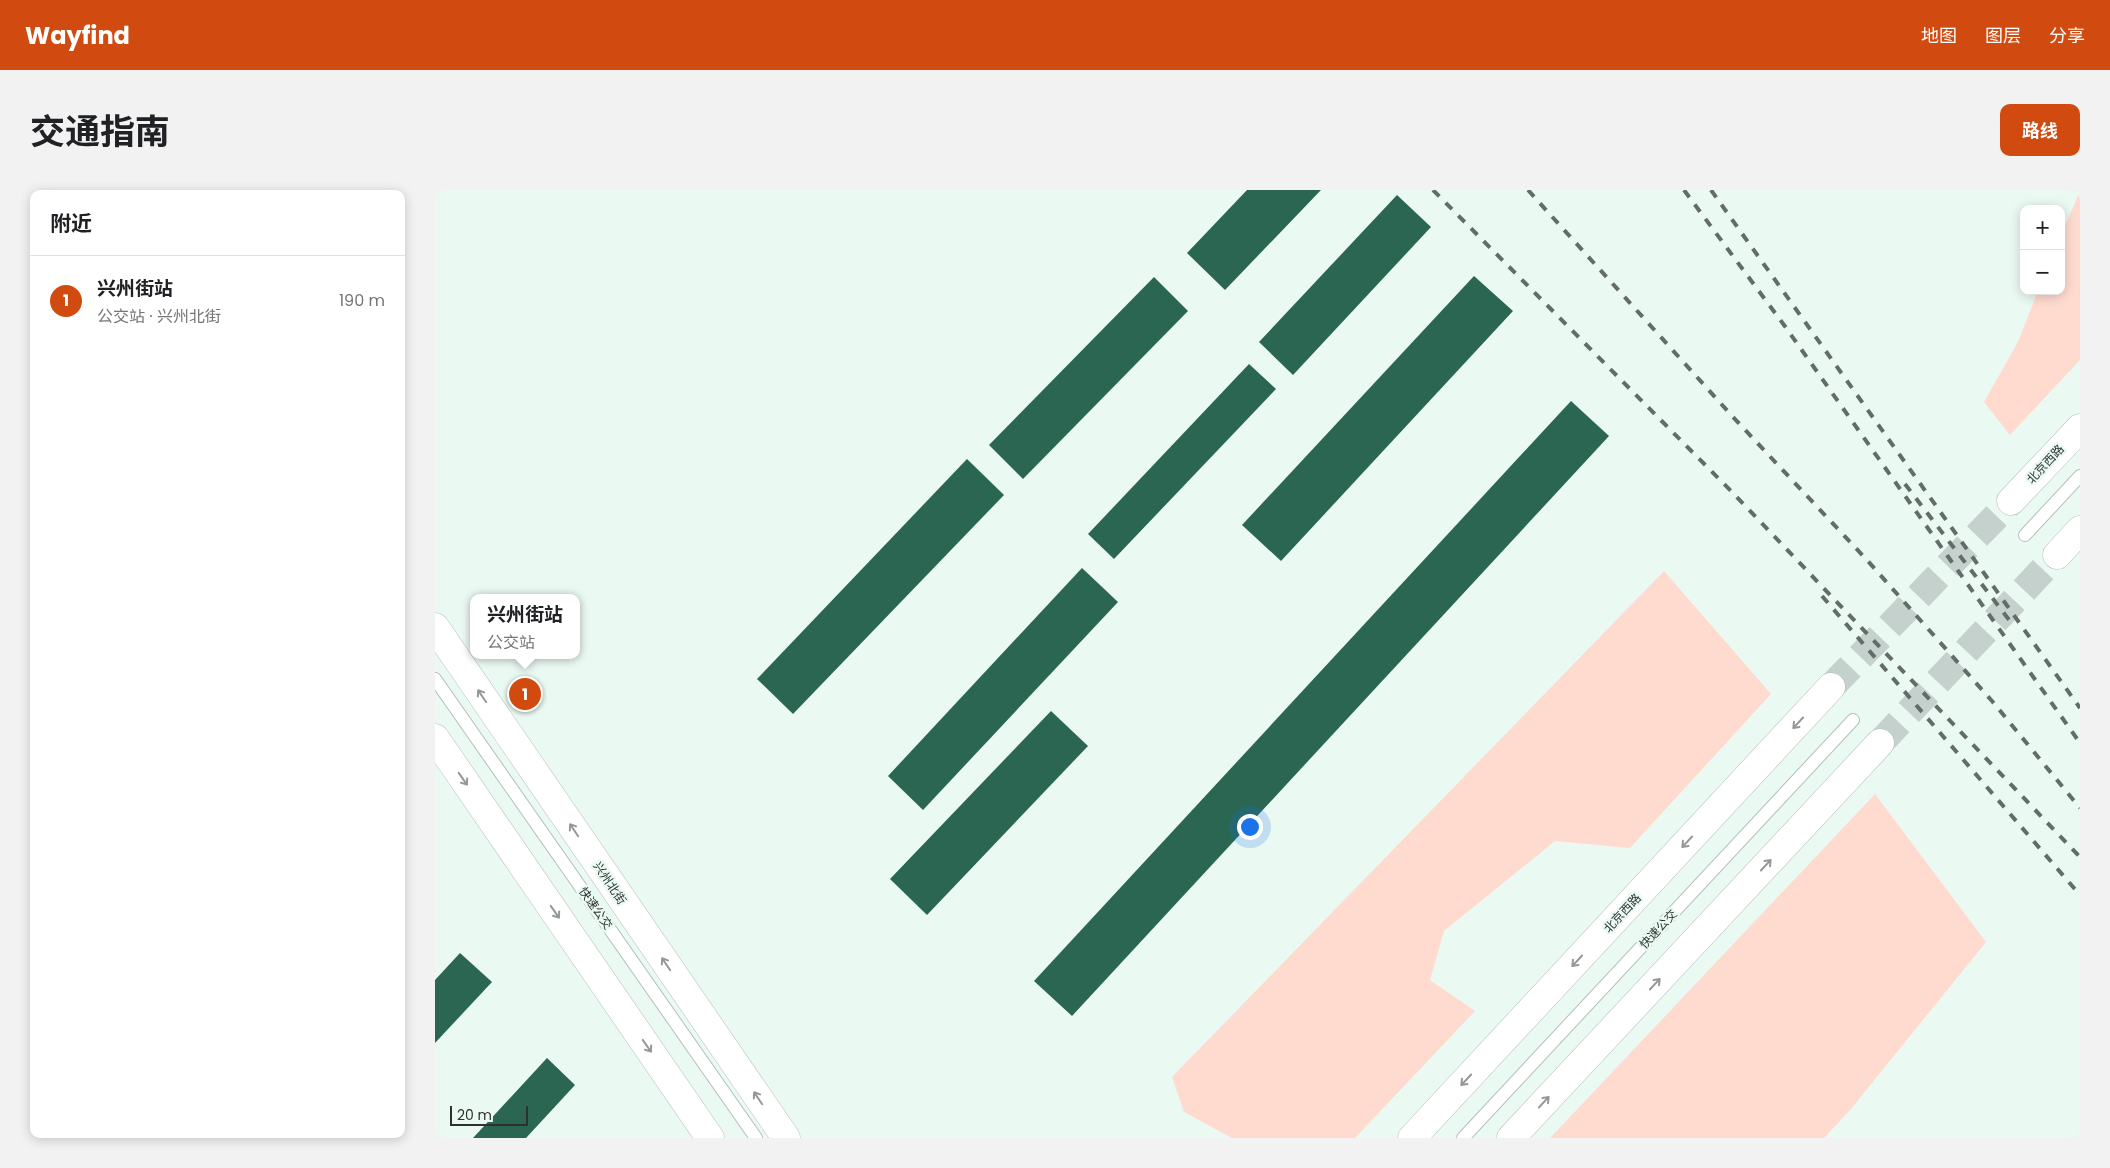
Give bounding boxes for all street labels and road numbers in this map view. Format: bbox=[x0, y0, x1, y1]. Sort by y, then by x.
street label: 北京西路 bbox=[2022, 441, 2068, 487]
street label: 兴州北街 bbox=[590, 858, 630, 908]
street label: 快速公交 bbox=[575, 883, 617, 933]
street label: 北京西路 bbox=[1599, 890, 1645, 936]
street label: 快速公交 bbox=[1635, 906, 1681, 952]

